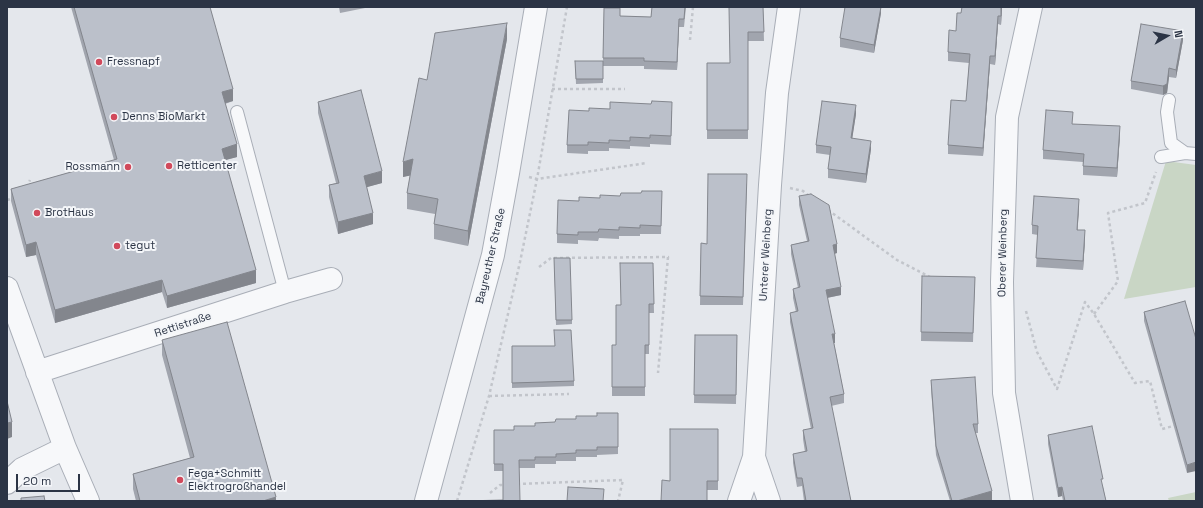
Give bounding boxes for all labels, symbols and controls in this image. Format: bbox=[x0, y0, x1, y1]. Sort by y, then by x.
north arrow bbox=[1147, 16, 1187, 56]
text: N bbox=[1171, 29, 1186, 39]
place label: Fressnapf bbox=[107, 55, 160, 69]
marker: Fressnapf bbox=[94, 57, 104, 67]
place label: Denns BioMarkt bbox=[122, 110, 206, 124]
marker: Denns BioMarkt bbox=[109, 112, 119, 122]
place label: Retticenter bbox=[177, 159, 237, 173]
place label: Rossmann bbox=[65, 160, 120, 174]
marker: Retticenter bbox=[164, 161, 174, 171]
marker: Rossmann bbox=[123, 162, 133, 172]
place label: BrotHaus bbox=[45, 206, 94, 220]
street label: Bayreuther Straße bbox=[474, 207, 508, 305]
marker: BrotHaus bbox=[32, 208, 42, 218]
street label: Unterer Weinberg bbox=[757, 208, 775, 302]
street label: Oberer Weinberg bbox=[996, 209, 1010, 297]
place label: tegut bbox=[125, 239, 155, 253]
marker: tegut bbox=[112, 241, 122, 251]
street label: Rettistraße bbox=[153, 310, 213, 340]
scale bar bbox=[18, 466, 82, 492]
place label: Fega+Schmitt Elektrogroßhandel bbox=[188, 467, 286, 493]
text: 20 m bbox=[23, 473, 51, 489]
marker: Fega+Schmitt Elektrogroßhandel bbox=[175, 475, 185, 485]

